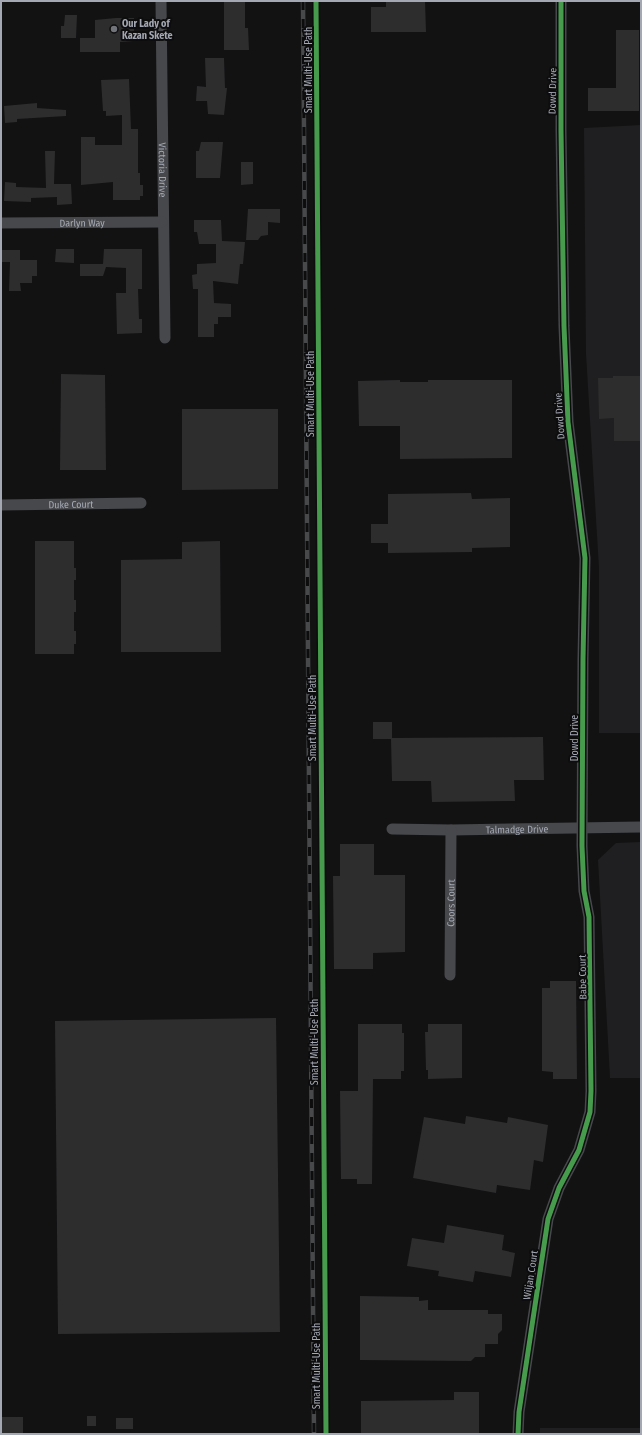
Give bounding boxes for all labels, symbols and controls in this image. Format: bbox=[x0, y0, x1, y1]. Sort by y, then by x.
place label: Our Lady of Kazan Skete bbox=[122, 18, 173, 42]
marker: Our Lady of Kazan Skete bbox=[109, 24, 119, 34]
street label: Smart Multi-Use Path bbox=[303, 27, 315, 113]
street label: Dowd Drive bbox=[547, 68, 559, 114]
street label: Victoria Drive bbox=[156, 143, 168, 198]
street label: Darlyn Way bbox=[59, 217, 105, 230]
street label: Smart Multi-Use Path bbox=[305, 351, 317, 437]
street label: Dowd Drive bbox=[552, 392, 568, 440]
street label: Duke Court bbox=[48, 499, 94, 511]
street label: Smart Multi-Use Path bbox=[307, 675, 319, 761]
street label: Dowd Drive bbox=[569, 715, 581, 761]
street label: Talmadge Drive bbox=[486, 823, 548, 836]
street label: Coors Court bbox=[445, 878, 458, 927]
street label: Babe Court bbox=[577, 954, 589, 1000]
street label: Smart Multi-Use Path bbox=[309, 999, 321, 1085]
street label: Wiljan Court bbox=[521, 1249, 541, 1301]
street label: Smart Multi-Use Path bbox=[311, 1323, 323, 1409]

